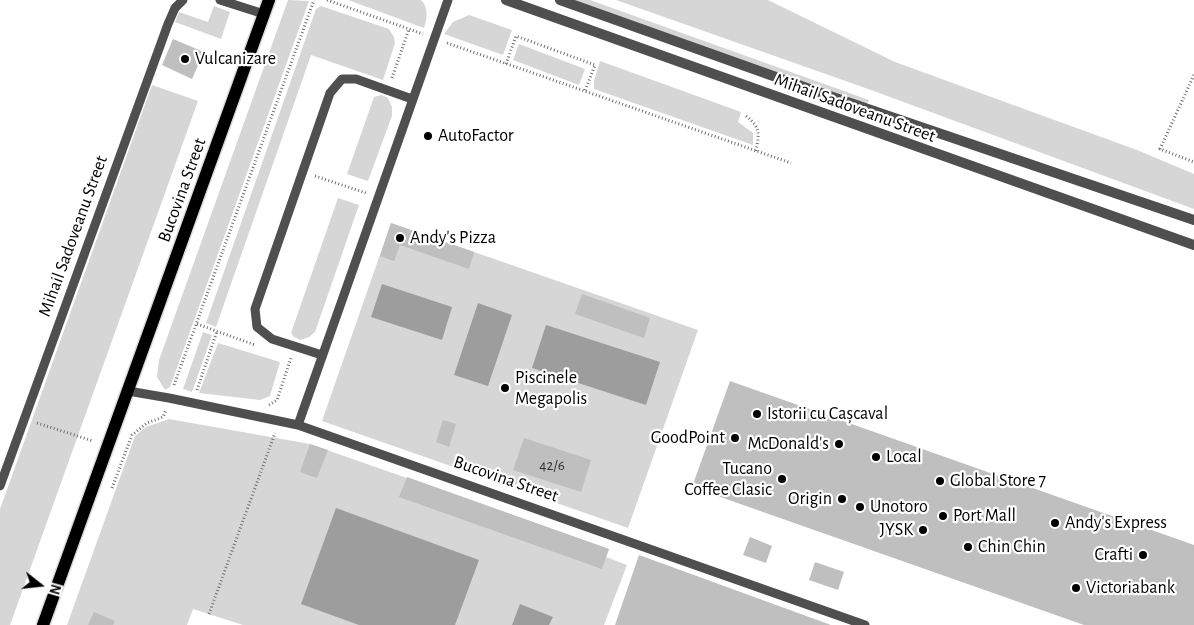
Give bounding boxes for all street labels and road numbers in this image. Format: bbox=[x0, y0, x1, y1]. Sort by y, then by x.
street label: Mihail Sadoveanu Street bbox=[771, 69, 939, 147]
street label: Bucovina Street bbox=[153, 135, 211, 245]
street label: Mihail Sadoveanu Street bbox=[34, 152, 112, 320]
street label: Bucovina Street bbox=[451, 451, 561, 507]

